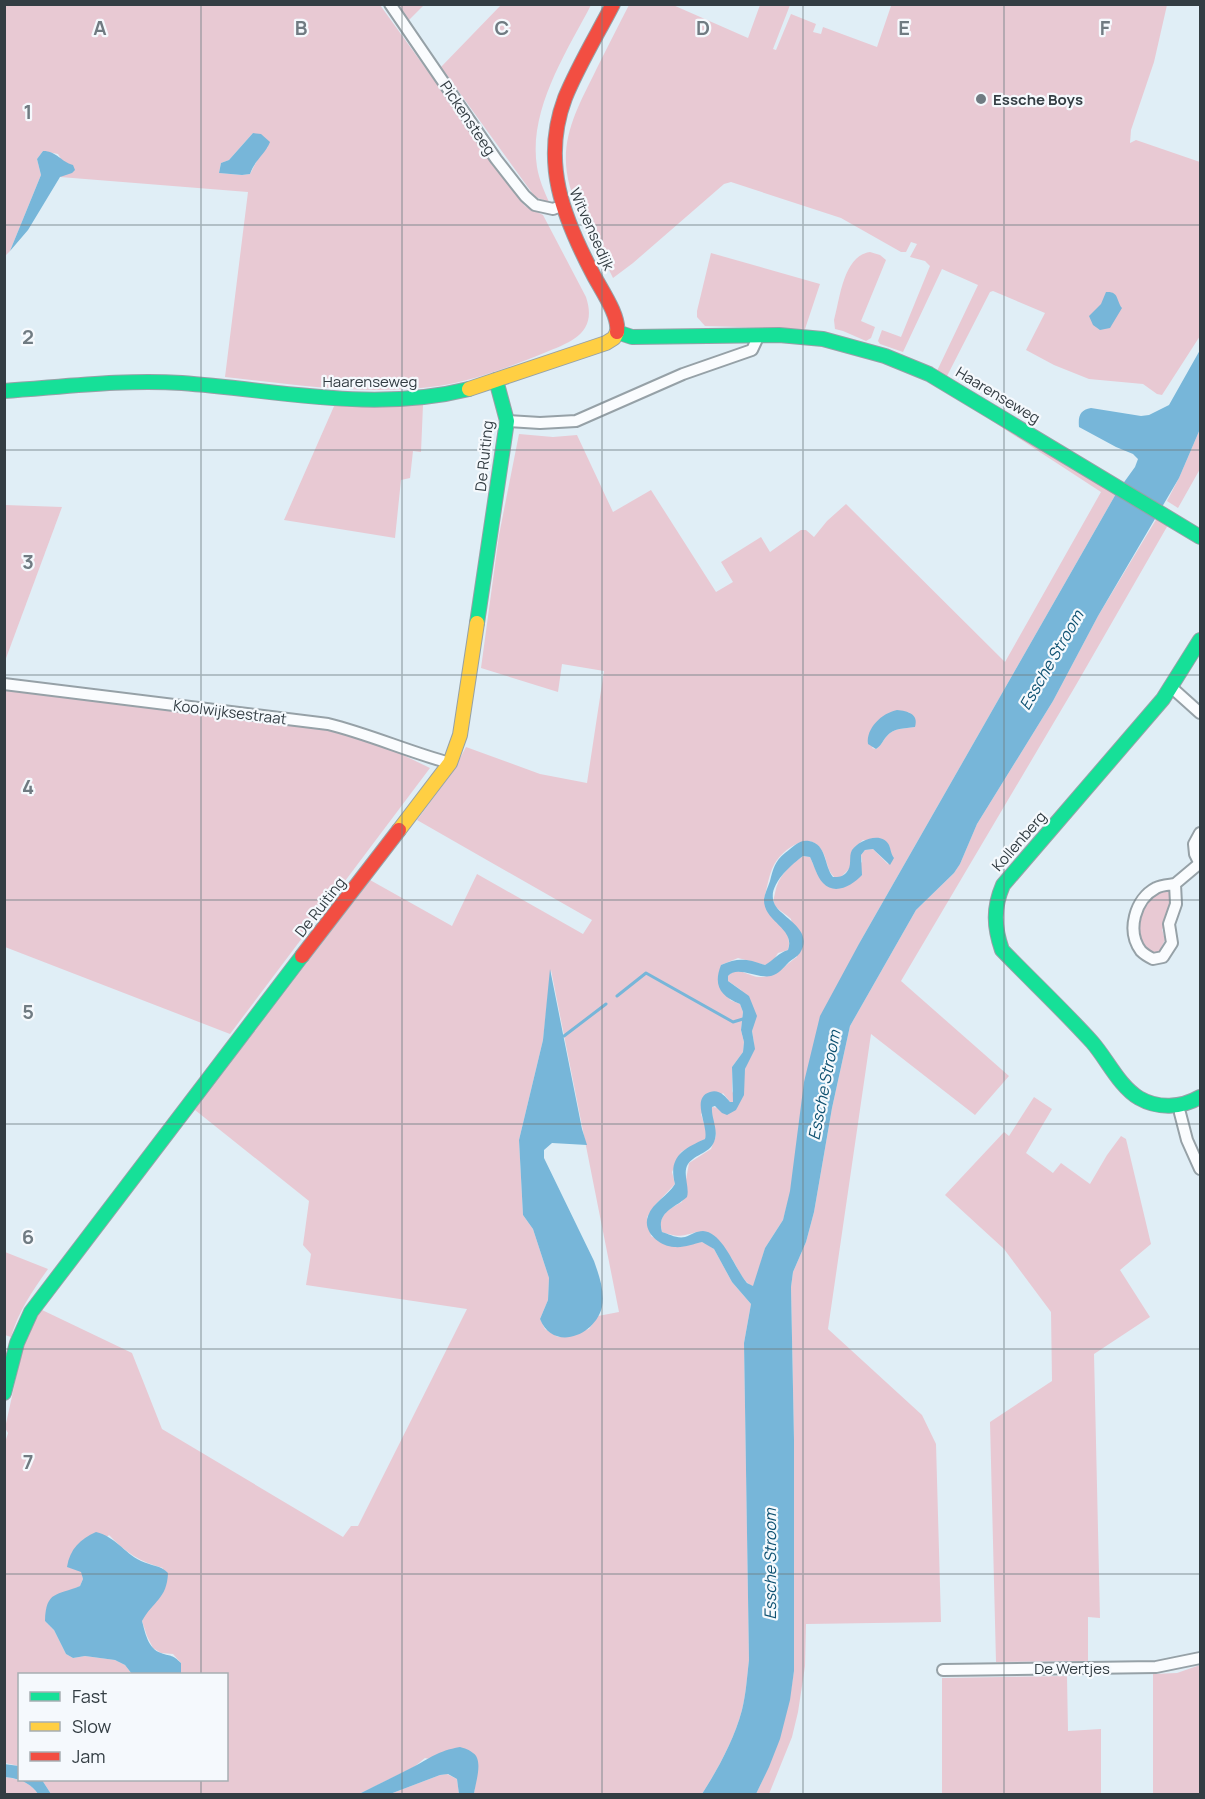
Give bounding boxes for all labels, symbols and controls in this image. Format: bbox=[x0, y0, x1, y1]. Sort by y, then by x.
text: A bbox=[93, 14, 107, 41]
text: B bbox=[295, 14, 308, 41]
text: C bbox=[495, 14, 509, 41]
text: D bbox=[696, 14, 710, 41]
text: E bbox=[898, 14, 910, 41]
text: F bbox=[1100, 14, 1111, 41]
street label: Pickensteeg bbox=[435, 77, 501, 159]
place label: Essche Boys bbox=[993, 89, 1083, 110]
marker: Essche Boys bbox=[974, 92, 988, 106]
text: 1 bbox=[24, 98, 32, 125]
street label: Witvensedijk bbox=[564, 184, 620, 274]
text: 2 bbox=[22, 323, 34, 350]
street label: Haarenseweg bbox=[952, 362, 1044, 428]
street label: Haarenseweg bbox=[323, 371, 417, 392]
street label: De Ruiting bbox=[470, 420, 498, 492]
text: 3 bbox=[22, 548, 34, 575]
water label: Essche Stroom bbox=[1014, 605, 1089, 714]
street label: Koolwijksestraat bbox=[172, 695, 288, 729]
text: 4 bbox=[22, 773, 34, 800]
street label: Kollenberg bbox=[987, 806, 1051, 876]
street label: De Ruiting bbox=[290, 873, 350, 941]
text: 5 bbox=[22, 998, 34, 1025]
water label: Essche Stroom bbox=[803, 1027, 846, 1142]
text: 6 bbox=[22, 1223, 34, 1250]
text: 7 bbox=[23, 1448, 33, 1475]
water label: Essche Stroom bbox=[759, 1507, 781, 1620]
street label: De Wertjes bbox=[1034, 1658, 1110, 1679]
legend bbox=[18, 1673, 228, 1781]
text: Fast bbox=[72, 1684, 107, 1708]
text: Slow bbox=[72, 1714, 112, 1738]
text: Jam bbox=[72, 1744, 106, 1768]

